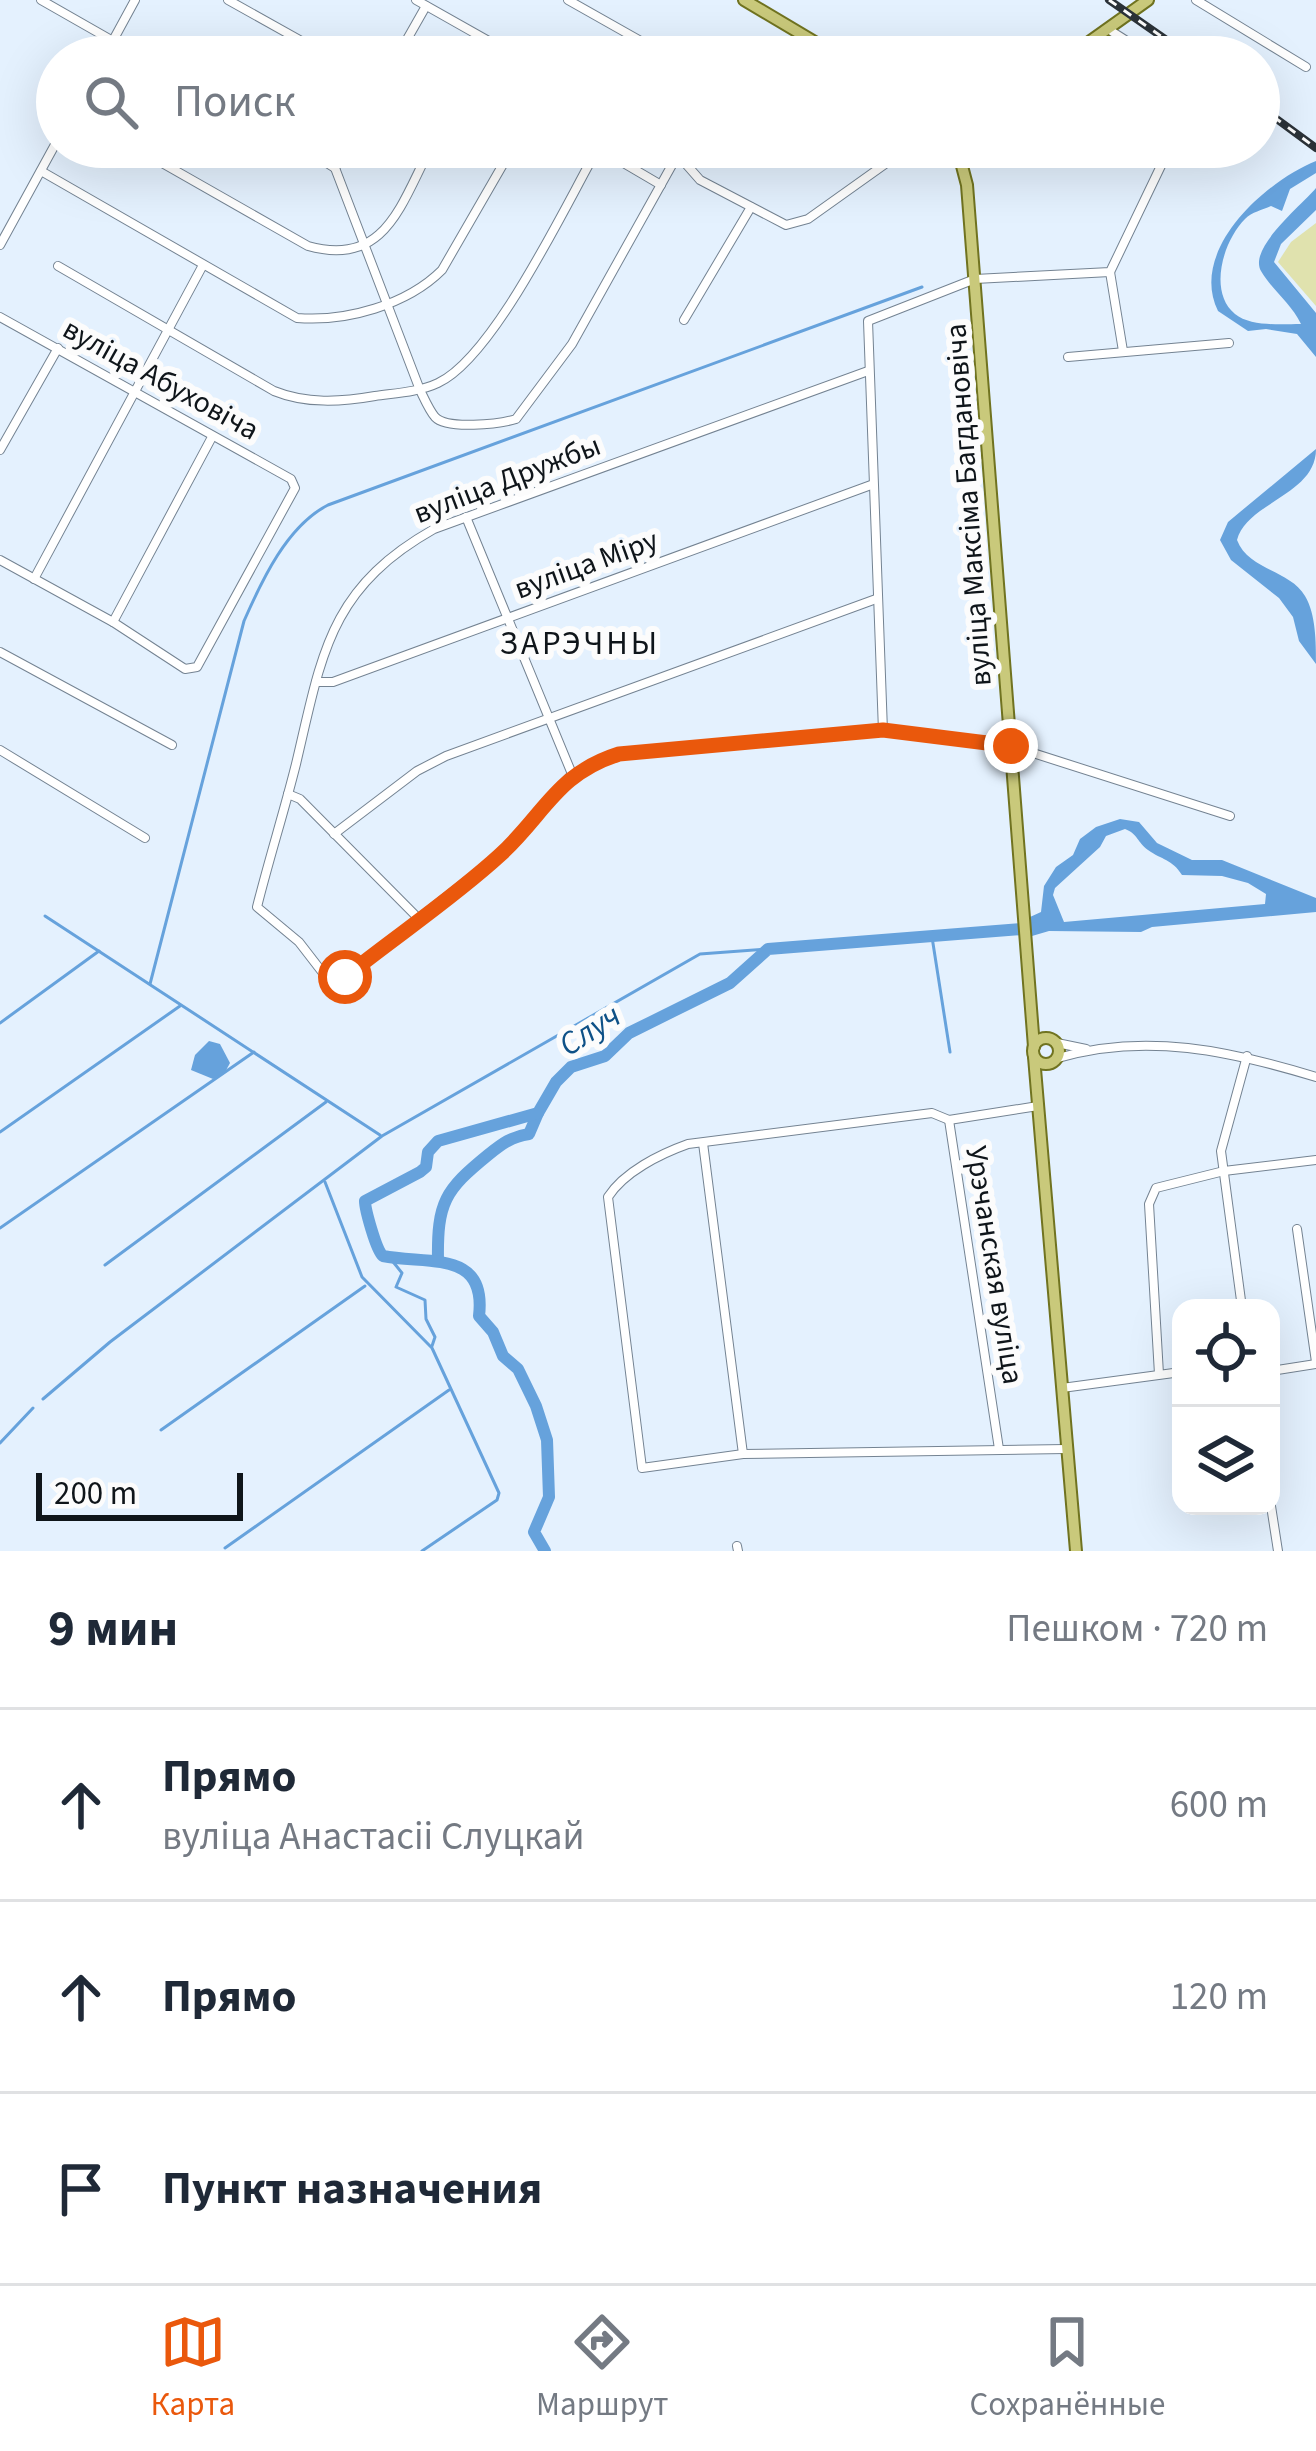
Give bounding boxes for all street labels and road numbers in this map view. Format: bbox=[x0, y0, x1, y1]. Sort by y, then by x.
street label: вуліца Абуховіча bbox=[55, 308, 267, 451]
street label: вуліца Максіма Багдановіча bbox=[934, 322, 1003, 688]
street label: вуліца Дружбы bbox=[407, 424, 607, 535]
street label: вуліца Міру bbox=[508, 519, 664, 610]
street label: Урэчанская вуліца bbox=[954, 1143, 1035, 1387]

